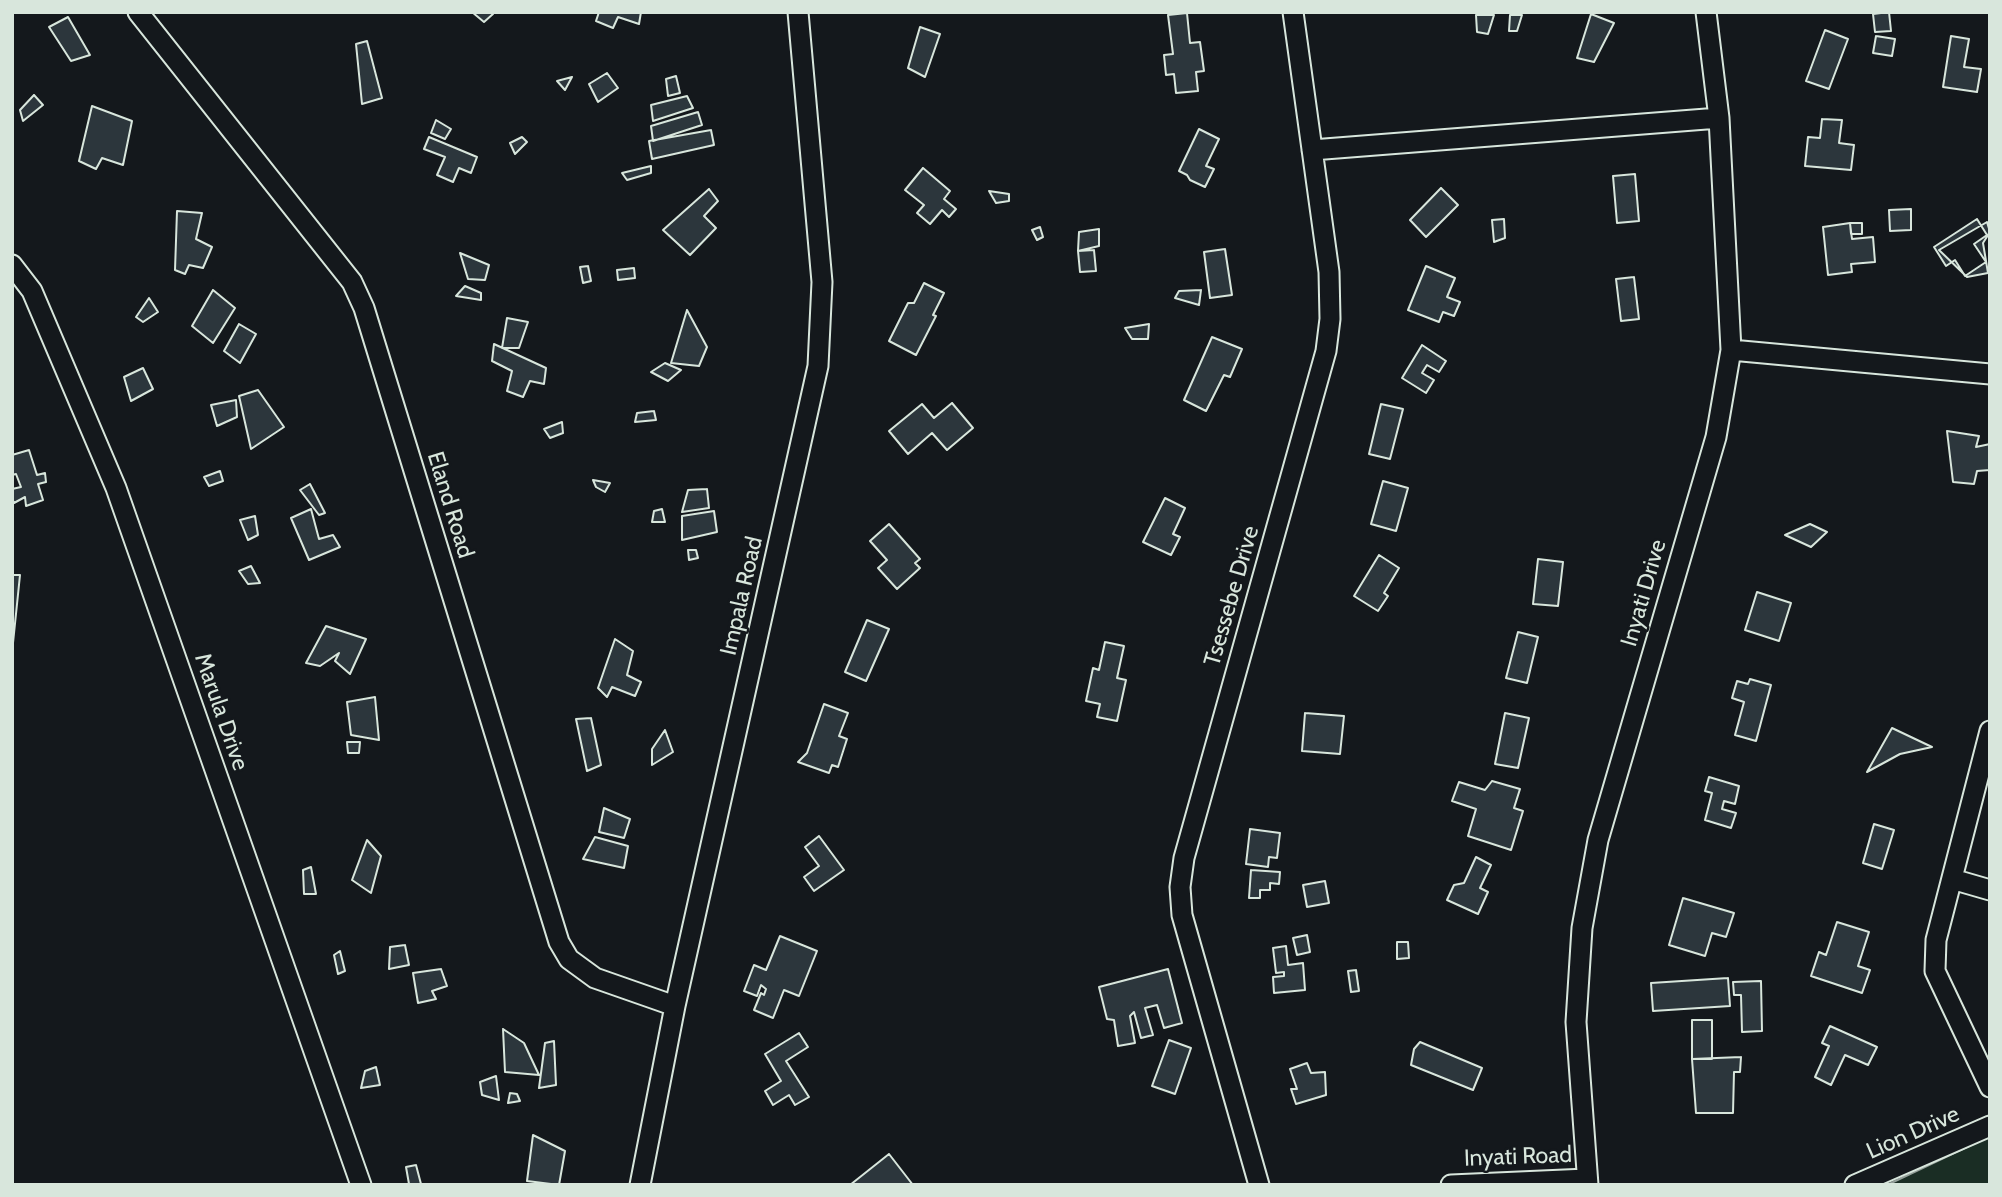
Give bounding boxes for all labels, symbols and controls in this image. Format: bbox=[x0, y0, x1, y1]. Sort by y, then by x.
street label: Eland Road bbox=[421, 448, 479, 562]
street label: Tsessebe Drive bbox=[1199, 523, 1265, 669]
street label: Impala Road bbox=[715, 534, 769, 658]
street label: Inyati Drive bbox=[1616, 536, 1672, 650]
street label: Marula Drive bbox=[188, 650, 254, 774]
street label: Lion Drive bbox=[1862, 1100, 1964, 1166]
street label: Inyati Road bbox=[1463, 1141, 1573, 1173]

